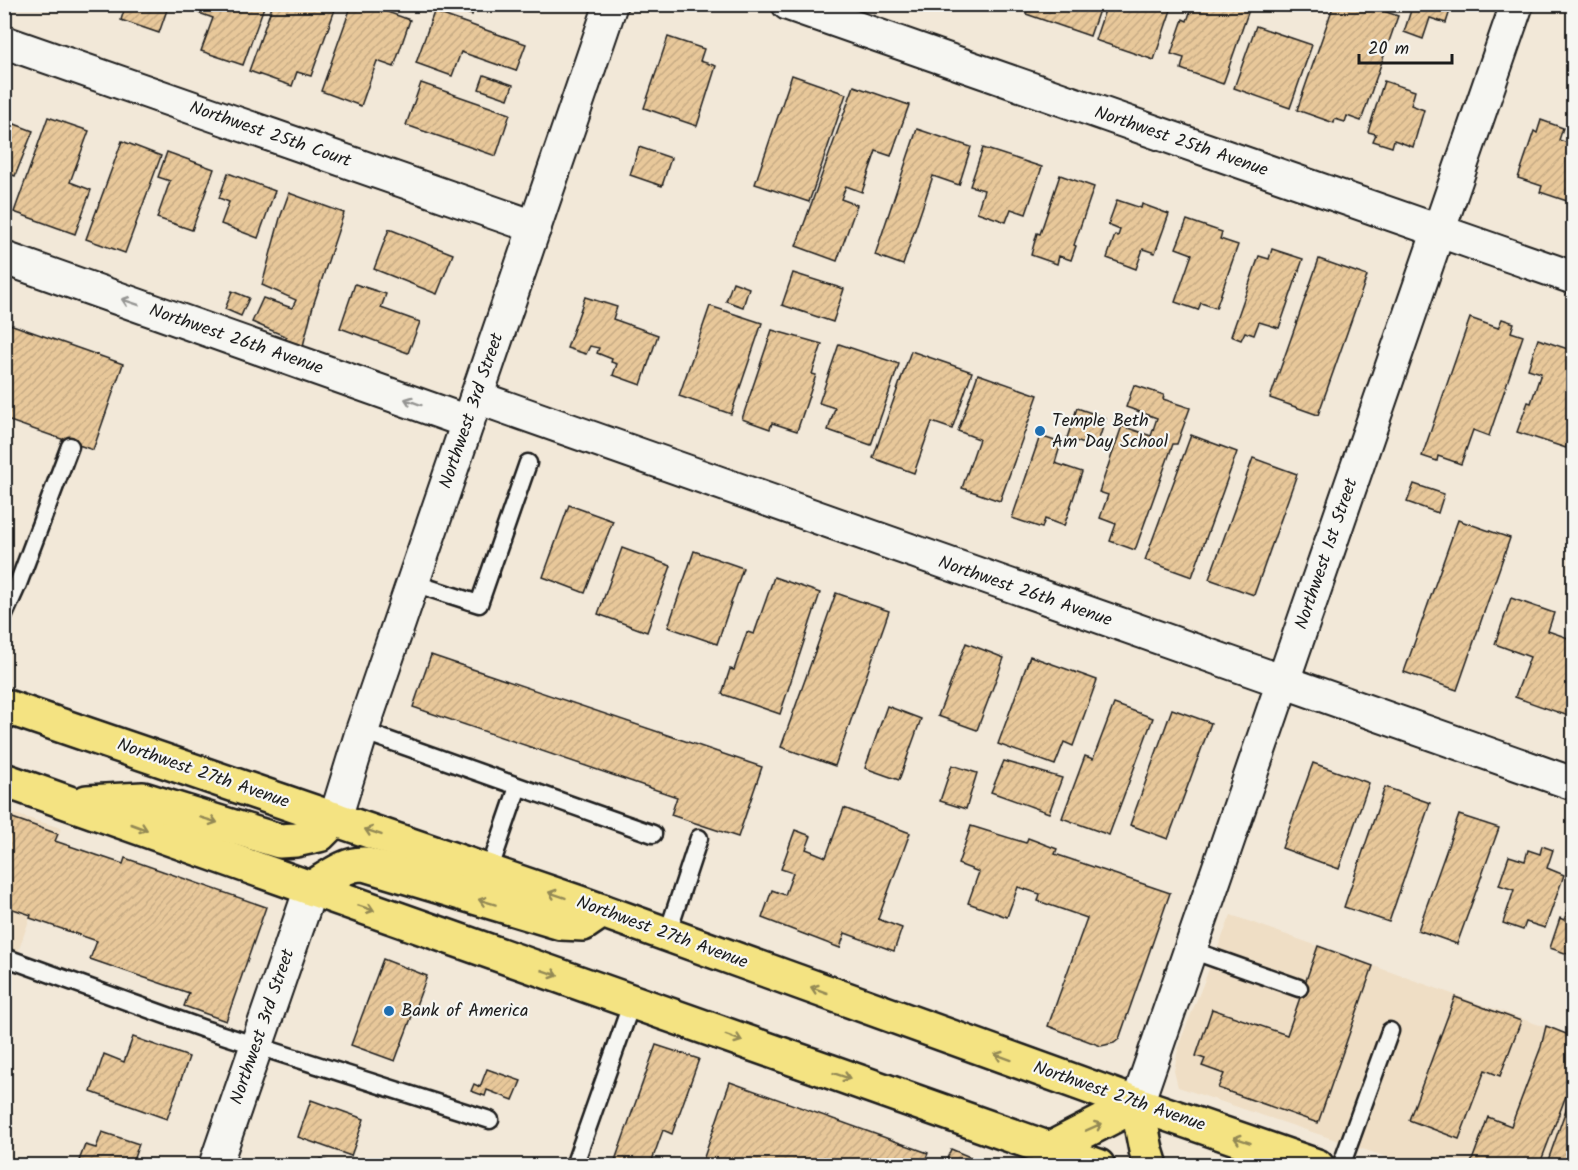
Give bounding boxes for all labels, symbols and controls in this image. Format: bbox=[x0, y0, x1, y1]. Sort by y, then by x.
scale bar bbox=[1359, 27, 1452, 65]
text: 20 m bbox=[1368, 35, 1409, 64]
street label: Northwest 25th Court bbox=[185, 94, 356, 177]
street label: Northwest 25th Avenue bbox=[1090, 99, 1272, 185]
one-way arrow bbox=[121, 296, 140, 307]
street label: Northwest 26th Avenue bbox=[145, 297, 327, 383]
street label: Northwest 3rd Street bbox=[432, 328, 513, 493]
one-way arrow bbox=[404, 396, 423, 407]
place label: Temple Beth Am Day School bbox=[1052, 407, 1169, 457]
marker: Temple Beth Am Day School bbox=[1033, 424, 1047, 438]
street label: Northwest 1st Street bbox=[1288, 474, 1367, 633]
street label: Northwest 26th Avenue bbox=[934, 549, 1116, 635]
street label: Northwest 27th Avenue bbox=[113, 731, 293, 817]
one-way arrow bbox=[199, 815, 218, 826]
one-way arrow bbox=[129, 823, 148, 834]
one-way arrow bbox=[364, 825, 383, 836]
one-way arrow bbox=[548, 888, 567, 899]
street label: Northwest 27th Avenue bbox=[572, 888, 752, 978]
one-way arrow bbox=[478, 896, 497, 907]
one-way arrow bbox=[356, 903, 375, 914]
street label: Northwest 3rd Street bbox=[223, 944, 304, 1109]
one-way arrow bbox=[540, 968, 559, 979]
one-way arrow bbox=[810, 984, 829, 995]
place label: Bank of America bbox=[401, 997, 528, 1026]
marker: Bank of America bbox=[382, 1004, 396, 1018]
one-way arrow bbox=[724, 1033, 743, 1044]
one-way arrow bbox=[994, 1050, 1013, 1061]
street label: Northwest 27th Avenue bbox=[1029, 1054, 1209, 1140]
one-way arrow bbox=[832, 1071, 851, 1082]
one-way arrow bbox=[1084, 1121, 1102, 1132]
one-way arrow bbox=[1233, 1134, 1252, 1145]

